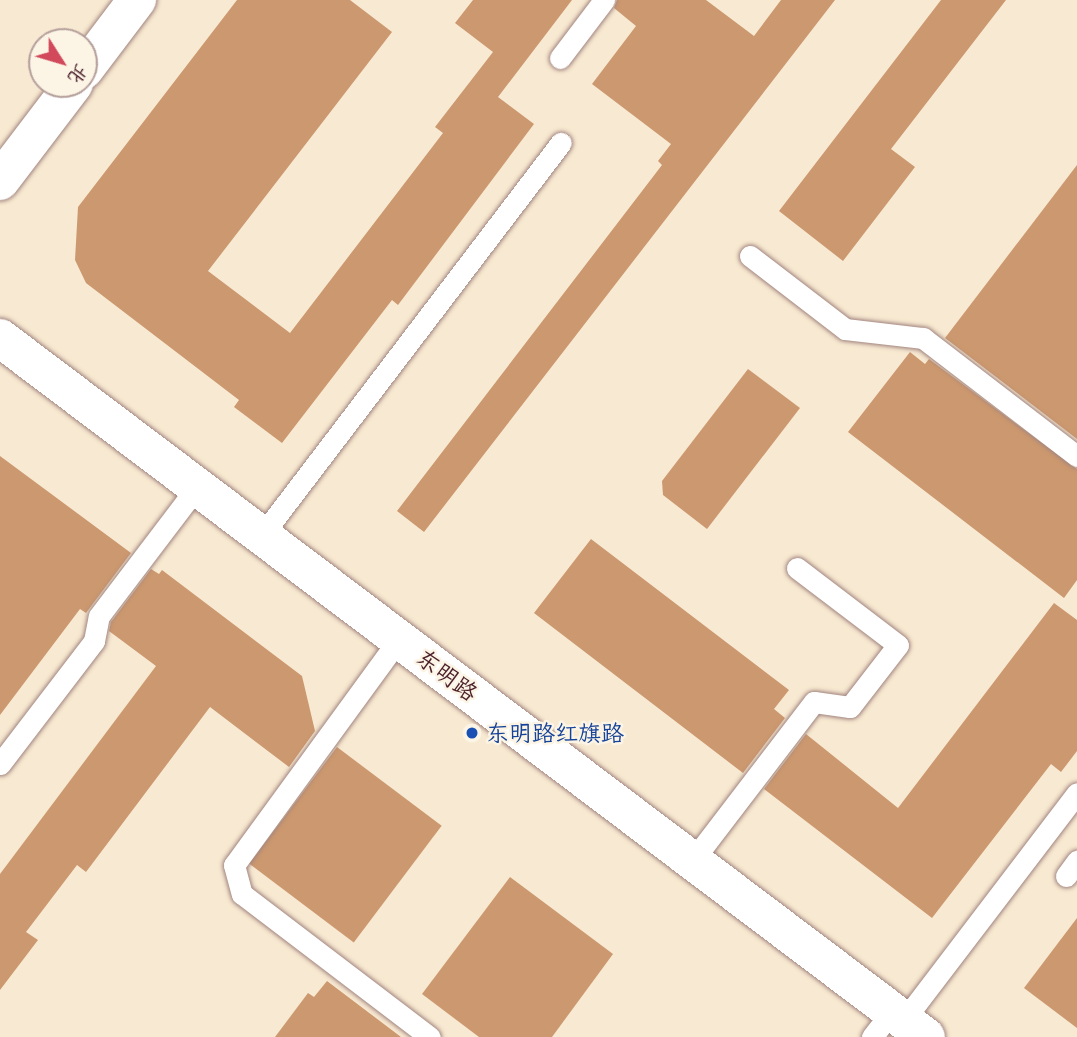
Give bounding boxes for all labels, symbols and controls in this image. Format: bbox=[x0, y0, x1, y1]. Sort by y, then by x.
north arrow bbox=[28, 28, 98, 98]
text: 北 bbox=[62, 59, 94, 90]
street label: 东明路 bbox=[411, 643, 483, 707]
place label: 东明路红旗路 bbox=[486, 719, 624, 747]
marker: 东明路红旗路 bbox=[464, 725, 480, 741]

